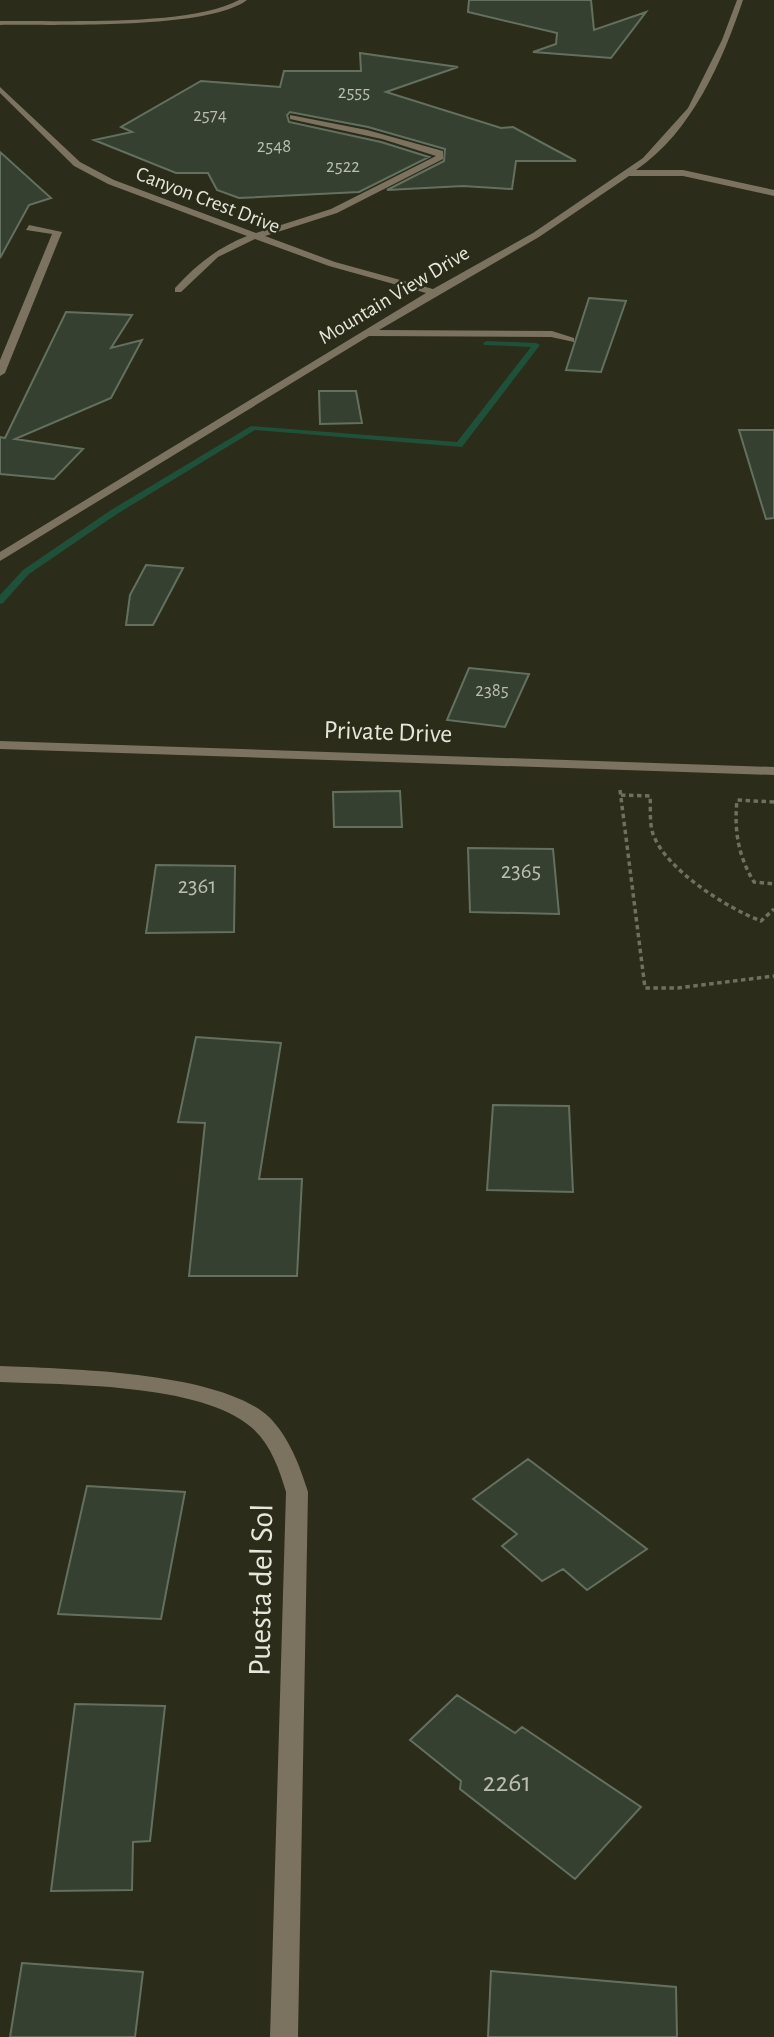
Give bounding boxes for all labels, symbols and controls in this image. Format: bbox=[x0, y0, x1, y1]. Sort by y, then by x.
house number: 2555 bbox=[338, 83, 370, 102]
house number: 2574 bbox=[193, 106, 227, 125]
house number: 2548 bbox=[257, 137, 291, 156]
house number: 2522 bbox=[326, 157, 360, 176]
street label: Canyon Crest Drive bbox=[133, 163, 283, 237]
street label: Mountain View Drive bbox=[315, 242, 473, 348]
house number: 2385 bbox=[475, 681, 509, 700]
street label: Private Drive bbox=[323, 717, 453, 747]
house number: 2365 bbox=[501, 860, 541, 883]
house number: 2361 bbox=[178, 875, 216, 898]
street label: Puesta del Sol bbox=[244, 1504, 278, 1676]
house number: 2261 bbox=[483, 1769, 531, 1797]

